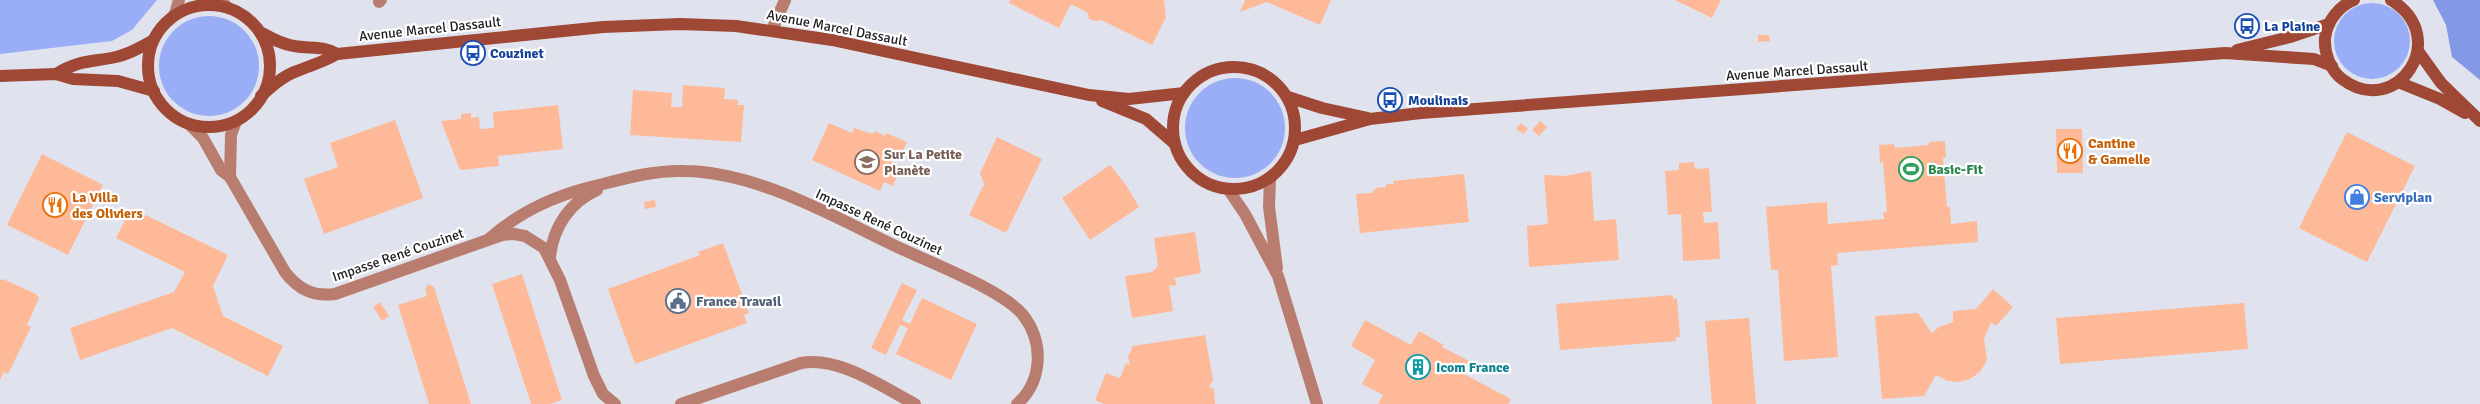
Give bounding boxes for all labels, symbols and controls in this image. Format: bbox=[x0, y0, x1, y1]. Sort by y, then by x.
street label: Avenue Marcel Dassault bbox=[765, 6, 909, 50]
street label: Avenue Marcel Dassault bbox=[358, 13, 502, 45]
bus stop icon: La Plaine bbox=[2234, 13, 2260, 39]
place label: La Plaine bbox=[2264, 18, 2320, 35]
bus stop icon: Couzinet bbox=[460, 40, 486, 66]
place label: Couzinet bbox=[490, 45, 545, 62]
street label: Avenue Marcel Dassault bbox=[1725, 58, 1869, 84]
bus stop icon: Moulinais bbox=[1377, 87, 1403, 113]
place label: Moulinais bbox=[1408, 92, 1468, 109]
place label: Cantine & Gamelle bbox=[2088, 135, 2150, 168]
restaurant icon: Cantine & Gamelle bbox=[2057, 138, 2083, 164]
place label: Sur La Petite Planète bbox=[884, 146, 962, 179]
school or university icon: Sur La Petite Planète bbox=[854, 149, 880, 175]
sports icon: Basic-Fit bbox=[1898, 156, 1924, 182]
place label: Basic-Fit bbox=[1928, 161, 1984, 178]
shop icon: Serviplan bbox=[2344, 184, 2370, 210]
street label: Impasse René Couzinet bbox=[813, 185, 945, 259]
place label: La Villa des Oliviers bbox=[72, 189, 143, 222]
place label: Serviplan bbox=[2374, 189, 2433, 206]
restaurant icon: La Villa des Oliviers bbox=[42, 192, 68, 218]
street label: Impasse René Couzinet bbox=[330, 224, 466, 285]
public building icon: France Travail bbox=[665, 288, 691, 314]
place label: France Travail bbox=[696, 293, 782, 310]
building icon: Icom France bbox=[1405, 354, 1431, 380]
place label: Icom France bbox=[1436, 359, 1510, 376]

